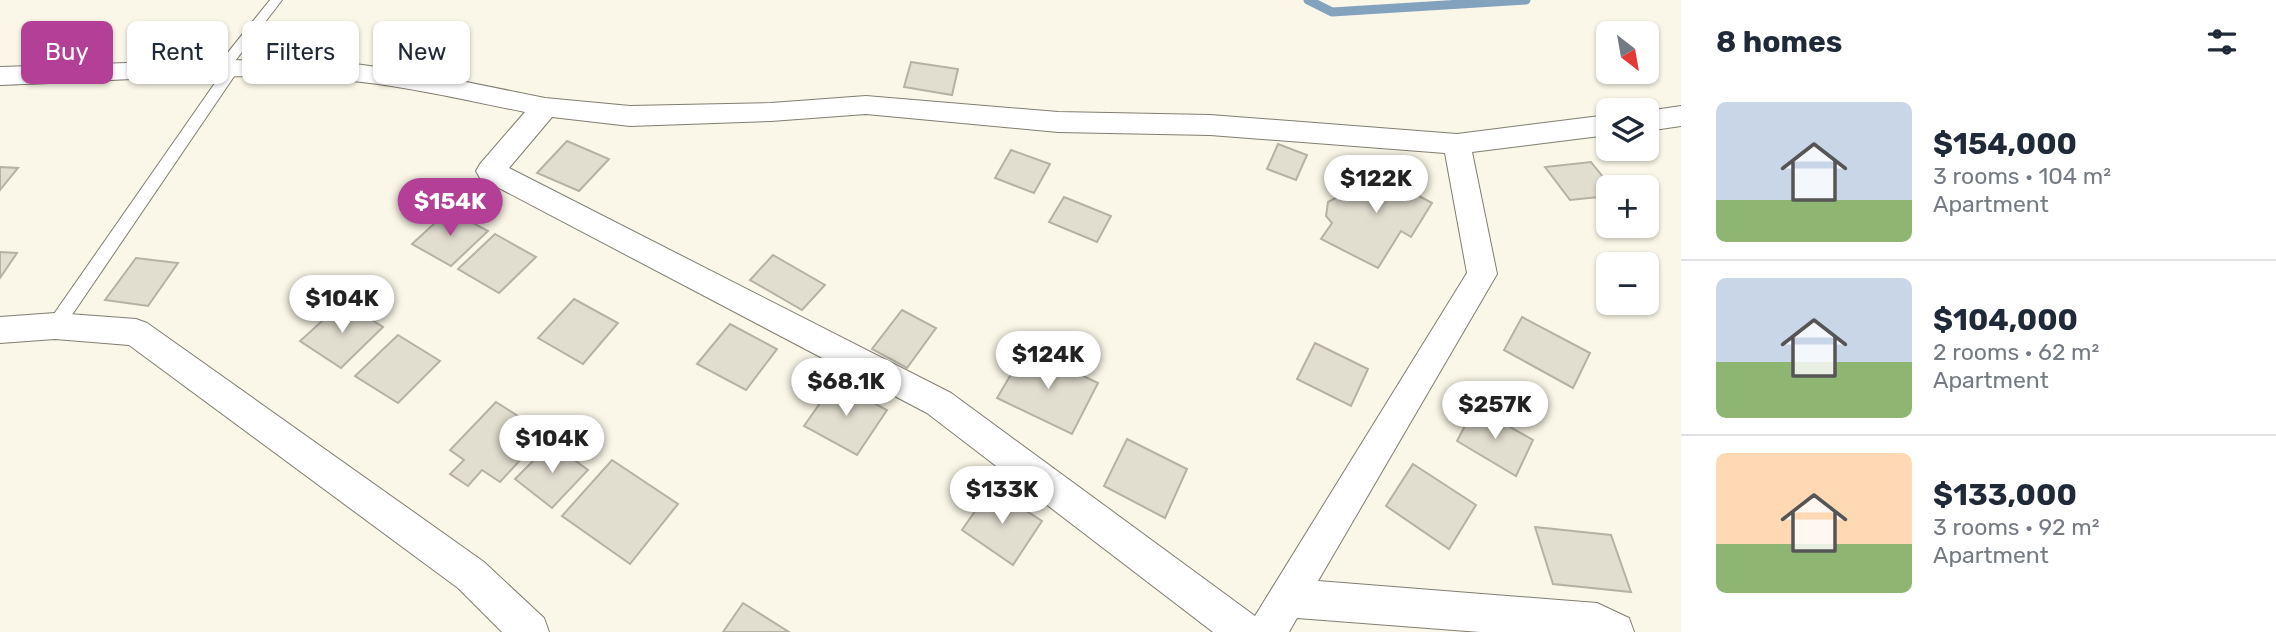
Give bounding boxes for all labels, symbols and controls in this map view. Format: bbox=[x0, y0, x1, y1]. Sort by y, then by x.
chip: Buy bbox=[21, 21, 113, 84]
chip: Rent bbox=[127, 21, 228, 84]
chip: Filters bbox=[242, 21, 359, 84]
chip: New bbox=[373, 21, 470, 84]
north arrow bbox=[1596, 21, 1659, 84]
map controls bbox=[1596, 21, 1659, 315]
icon: filters bbox=[2203, 23, 2241, 61]
text: 8 homes bbox=[1716, 24, 1842, 60]
button: layers bbox=[1596, 98, 1659, 161]
text: $154,000 bbox=[1933, 126, 2077, 162]
icon: home bbox=[1772, 130, 1856, 214]
pin: $122K bbox=[1327, 156, 1425, 215]
text: 3 rooms · 104 m² bbox=[1933, 162, 2111, 190]
text: $122K bbox=[1340, 164, 1412, 192]
button: + bbox=[1596, 175, 1659, 238]
pin: $154K bbox=[401, 178, 499, 238]
text: $154K bbox=[414, 187, 486, 215]
text: Apartment bbox=[1933, 190, 2049, 218]
button: − bbox=[1596, 252, 1659, 315]
pin: $104K bbox=[293, 276, 391, 335]
text: $104K bbox=[305, 284, 379, 312]
text: $104,000 bbox=[1933, 302, 2078, 338]
icon: home bbox=[1772, 306, 1856, 390]
pin: $124K bbox=[999, 332, 1097, 391]
text: 2 rooms · 62 m² bbox=[1933, 338, 2099, 366]
text: $124K bbox=[1012, 340, 1084, 368]
pin: $68.1K bbox=[789, 358, 903, 418]
text: Apartment bbox=[1933, 366, 2049, 394]
text: $68.1K bbox=[807, 367, 885, 395]
pin: $257K bbox=[1446, 382, 1544, 441]
text: $257K bbox=[1458, 390, 1532, 418]
pin: $104K bbox=[503, 416, 601, 475]
text: $104K bbox=[515, 424, 589, 452]
pin: $133K bbox=[953, 466, 1051, 526]
text: $133K bbox=[966, 475, 1038, 503]
text: $133,000 bbox=[1933, 477, 2077, 513]
icon: home bbox=[1772, 481, 1856, 565]
text: 3 rooms · 92 m² bbox=[1933, 513, 2099, 541]
text: Apartment bbox=[1933, 541, 2049, 569]

